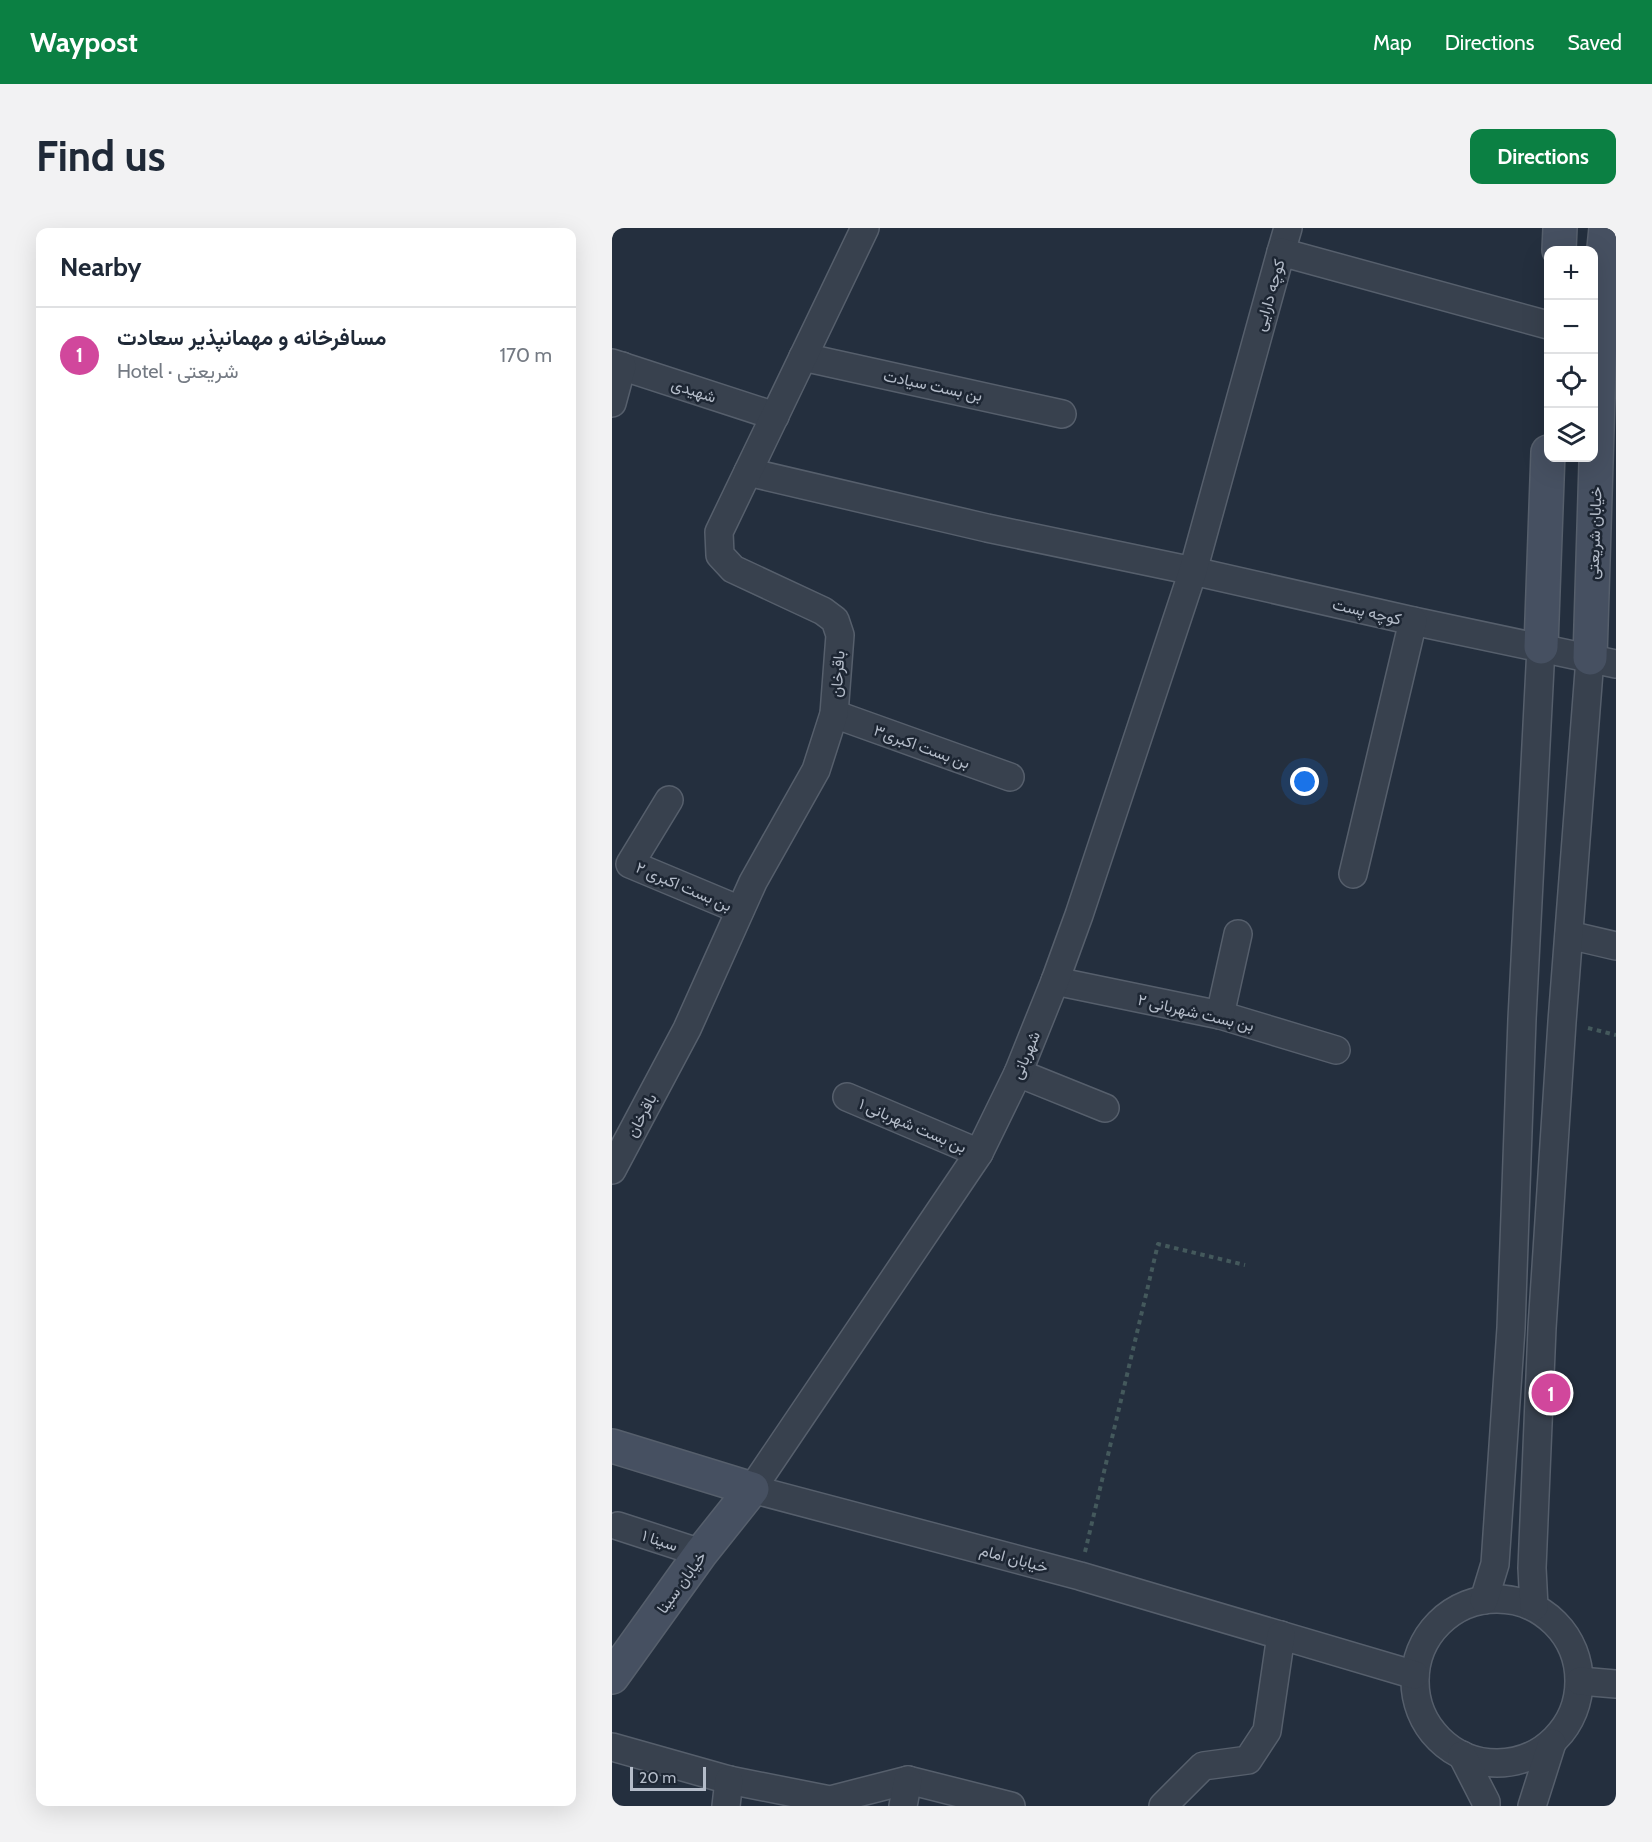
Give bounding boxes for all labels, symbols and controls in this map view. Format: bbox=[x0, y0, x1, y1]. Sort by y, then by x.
text: Waypost bbox=[30, 25, 138, 59]
text: Map bbox=[1373, 30, 1412, 55]
text: Directions bbox=[1445, 30, 1534, 55]
text: Saved bbox=[1567, 30, 1622, 55]
button: Directions bbox=[1470, 129, 1616, 184]
text: Find us bbox=[36, 130, 165, 182]
map controls bbox=[1544, 246, 1598, 462]
button: + bbox=[1544, 246, 1598, 300]
text: Nearby bbox=[60, 251, 141, 283]
street label: کوچه دارایی bbox=[1250, 257, 1291, 334]
button: − bbox=[1544, 300, 1598, 354]
text: مسافرخانه و مهمانپذیر سعادت bbox=[117, 324, 386, 351]
text: 1 bbox=[76, 343, 83, 367]
text: 170 m bbox=[500, 343, 552, 367]
button: locate bbox=[1544, 354, 1598, 408]
text: Hotel · شریعتی bbox=[117, 359, 238, 383]
street label: بن بست سیادت bbox=[881, 366, 984, 406]
street label: شهیدی bbox=[669, 374, 719, 408]
button: layers bbox=[1544, 408, 1598, 462]
street label: خیابان شریعتی bbox=[1583, 486, 1607, 580]
street label: کوچه پست bbox=[1330, 594, 1403, 631]
street label: باقرخان bbox=[826, 650, 850, 698]
street label: بن بست اکبری۳ bbox=[871, 720, 973, 774]
your location bbox=[1290, 767, 1319, 796]
street label: بن بست اکبری ۲ bbox=[633, 858, 735, 916]
street label: بن بست شهربانی ۲ bbox=[1136, 990, 1256, 1036]
street label: شهربانی bbox=[1007, 1028, 1045, 1082]
street label: باقرخان bbox=[622, 1090, 662, 1141]
street label: بن بست شهربانی ۱ bbox=[856, 1094, 969, 1158]
pin: 1 bbox=[1532, 1370, 1570, 1416]
street label: سینا ۱ bbox=[640, 1526, 680, 1555]
street label: خیابان امام bbox=[977, 1540, 1050, 1578]
street label: خیابان سینا bbox=[653, 1547, 710, 1617]
scale bar bbox=[630, 1764, 706, 1792]
text: 20 m bbox=[639, 1768, 676, 1787]

